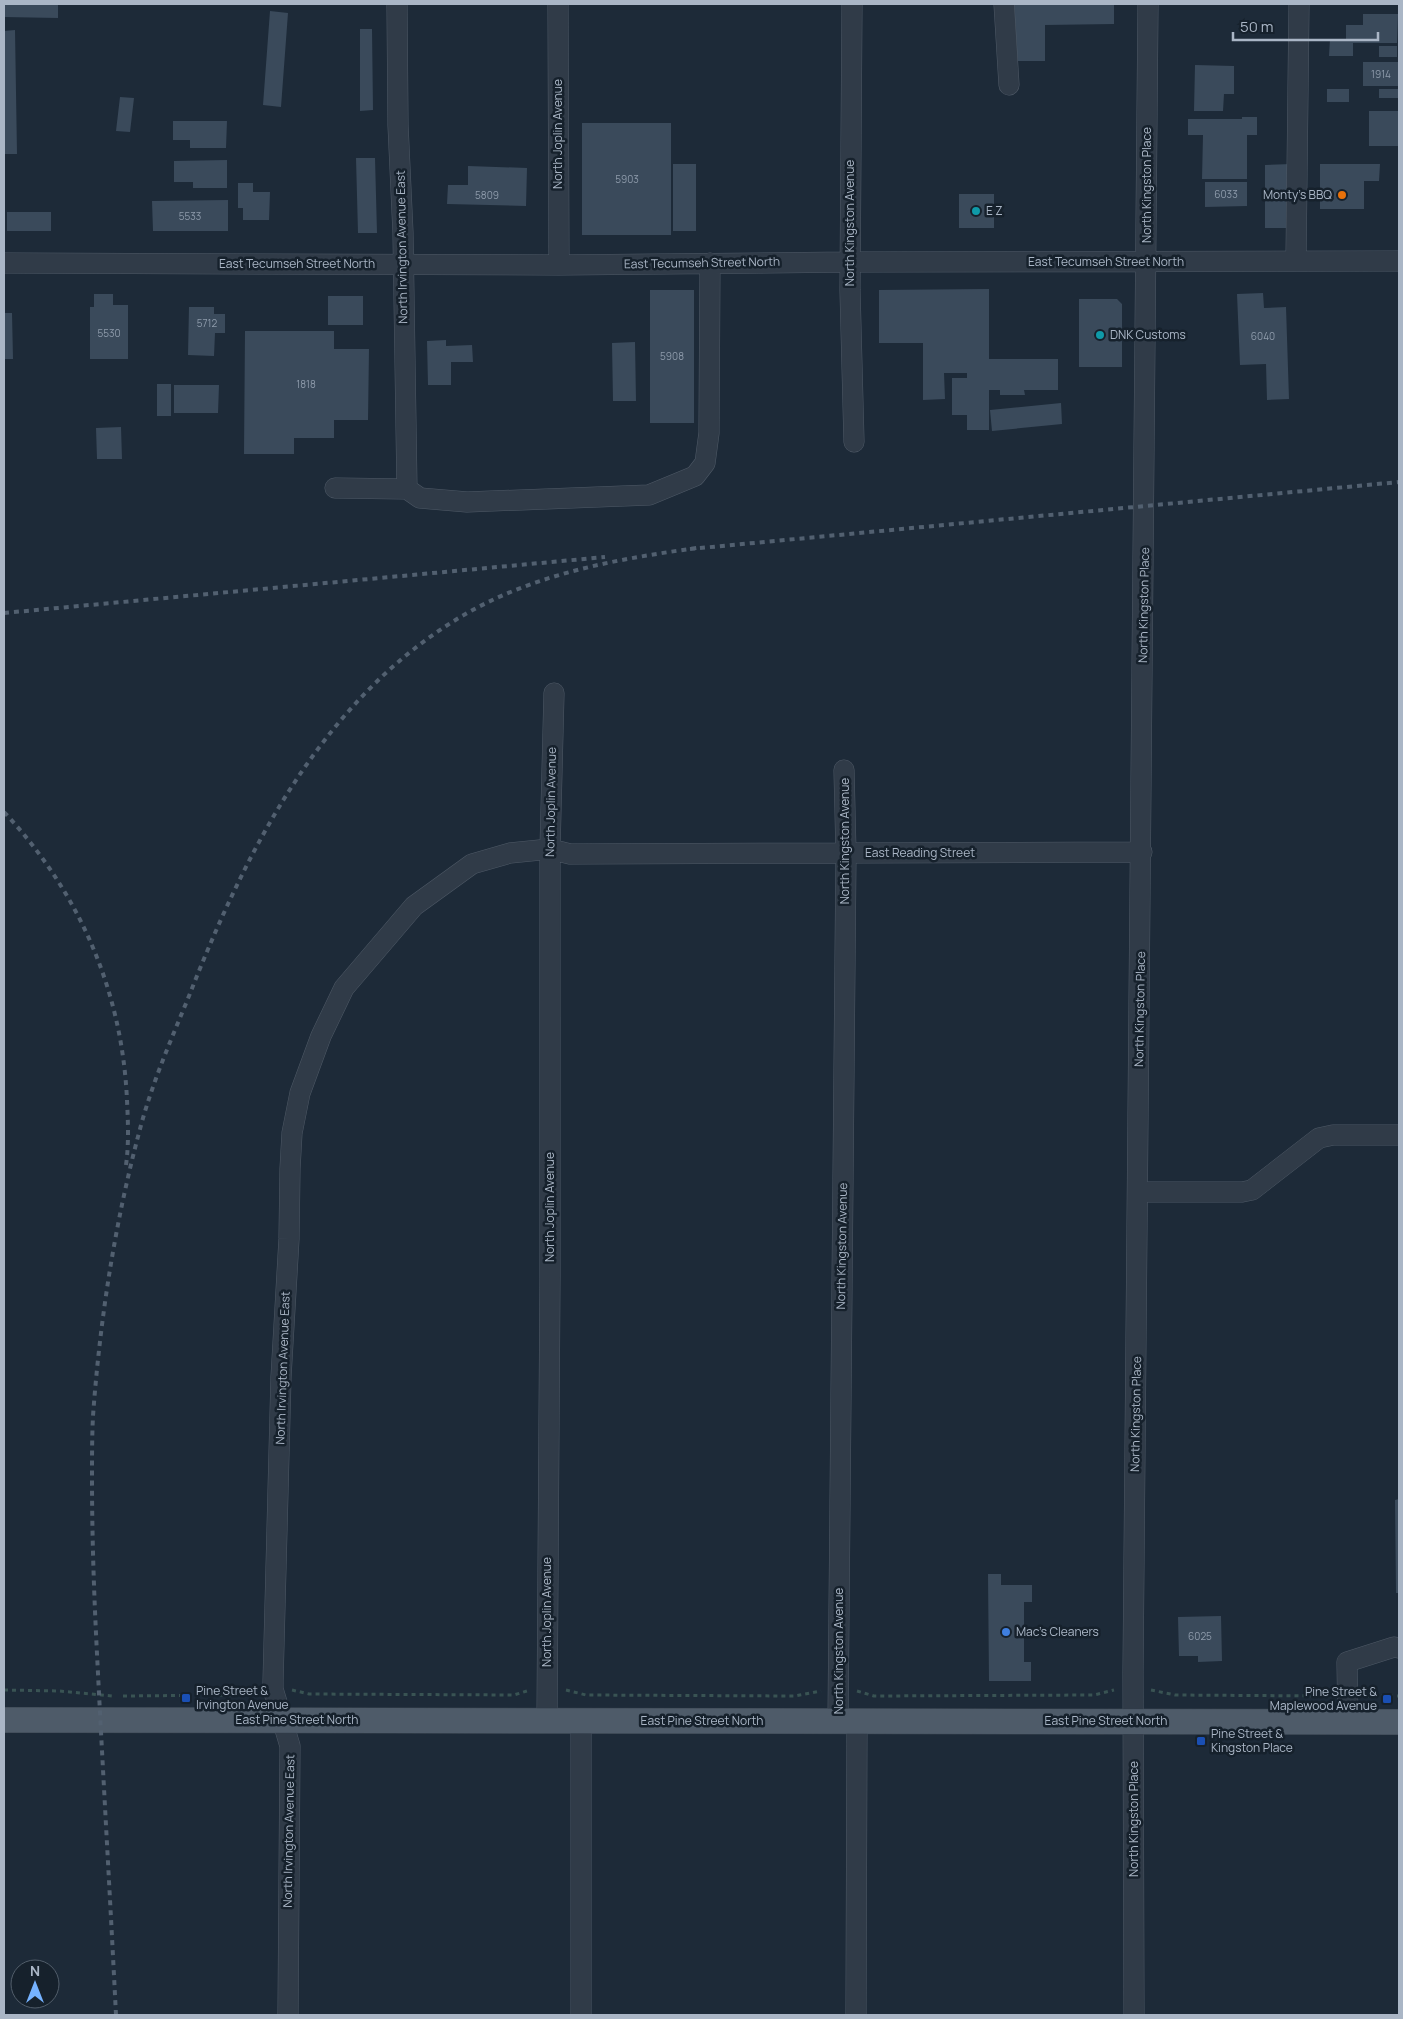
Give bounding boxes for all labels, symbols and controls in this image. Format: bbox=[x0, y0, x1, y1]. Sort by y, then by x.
scale bar bbox=[1233, 10, 1378, 42]
text: 50 m bbox=[1240, 16, 1274, 37]
house number: 1914 bbox=[1371, 67, 1391, 81]
street label: North Joplin Avenue bbox=[549, 79, 566, 189]
street label: North Kingston Place bbox=[1138, 127, 1155, 243]
street label: North Kingston Avenue bbox=[841, 160, 858, 286]
street label: North Irvington Avenue East bbox=[392, 170, 411, 324]
house number: 5903 bbox=[615, 172, 639, 186]
place label: Monty's BBQ bbox=[1263, 186, 1332, 203]
house number: 6033 bbox=[1214, 187, 1238, 201]
house number: 5809 bbox=[475, 188, 499, 202]
marker: Monty's BBQ bbox=[1336, 189, 1348, 201]
place label: E Z bbox=[986, 202, 1003, 219]
marker: E Z bbox=[970, 205, 982, 217]
house number: 5533 bbox=[179, 209, 201, 223]
street label: East Tecumseh Street North bbox=[624, 253, 780, 272]
street label: East Tecumseh Street North bbox=[1028, 253, 1184, 270]
street label: East Tecumseh Street North bbox=[219, 255, 375, 272]
house number: 5712 bbox=[197, 316, 217, 330]
house number: 5530 bbox=[97, 326, 121, 340]
place label: DNK Customs bbox=[1110, 326, 1186, 343]
marker: DNK Customs bbox=[1094, 329, 1106, 341]
house number: 6040 bbox=[1251, 329, 1275, 343]
house number: 5908 bbox=[660, 349, 684, 363]
house number: 1818 bbox=[296, 377, 316, 391]
street label: North Kingston Place bbox=[1134, 547, 1153, 663]
street label: North Joplin Avenue bbox=[541, 747, 560, 857]
street label: North Kingston Avenue bbox=[836, 778, 853, 904]
street label: East Reading Street bbox=[865, 844, 975, 861]
street label: North Kingston Place bbox=[1130, 951, 1149, 1067]
street label: North Joplin Avenue bbox=[541, 1152, 558, 1262]
street label: North Kingston Avenue bbox=[832, 1183, 851, 1309]
street label: North Irvington Avenue East bbox=[271, 1291, 294, 1445]
street label: North Kingston Place bbox=[1126, 1356, 1145, 1472]
street label: North Joplin Avenue bbox=[538, 1557, 555, 1667]
street label: North Kingston Avenue bbox=[830, 1588, 847, 1714]
place label: Mac's Cleaners bbox=[1016, 1623, 1099, 1640]
marker: Mac's Cleaners bbox=[1000, 1626, 1012, 1638]
house number: 6025 bbox=[1188, 1629, 1212, 1643]
place label: Pine Street & Irvington Avenue bbox=[196, 1682, 289, 1713]
place label: Pine Street & Maplewood Avenue bbox=[1270, 1683, 1377, 1714]
marker: Pine Street & Irvington Avenue bbox=[180, 1692, 192, 1704]
marker: Pine Street & Maplewood Avenue bbox=[1381, 1693, 1393, 1705]
street label: East Pine Street North bbox=[236, 1711, 358, 1728]
street label: East Pine Street North bbox=[641, 1712, 763, 1729]
street label: East Pine Street North bbox=[1045, 1712, 1167, 1729]
place label: Pine Street & Kingston Place bbox=[1211, 1725, 1293, 1756]
marker: Pine Street & Kingston Place bbox=[1195, 1735, 1207, 1747]
street label: North Irvington Avenue East bbox=[279, 1754, 298, 1908]
street label: North Kingston Place bbox=[1125, 1761, 1142, 1877]
north arrow bbox=[10, 1959, 60, 2009]
text: N bbox=[30, 1961, 40, 1980]

